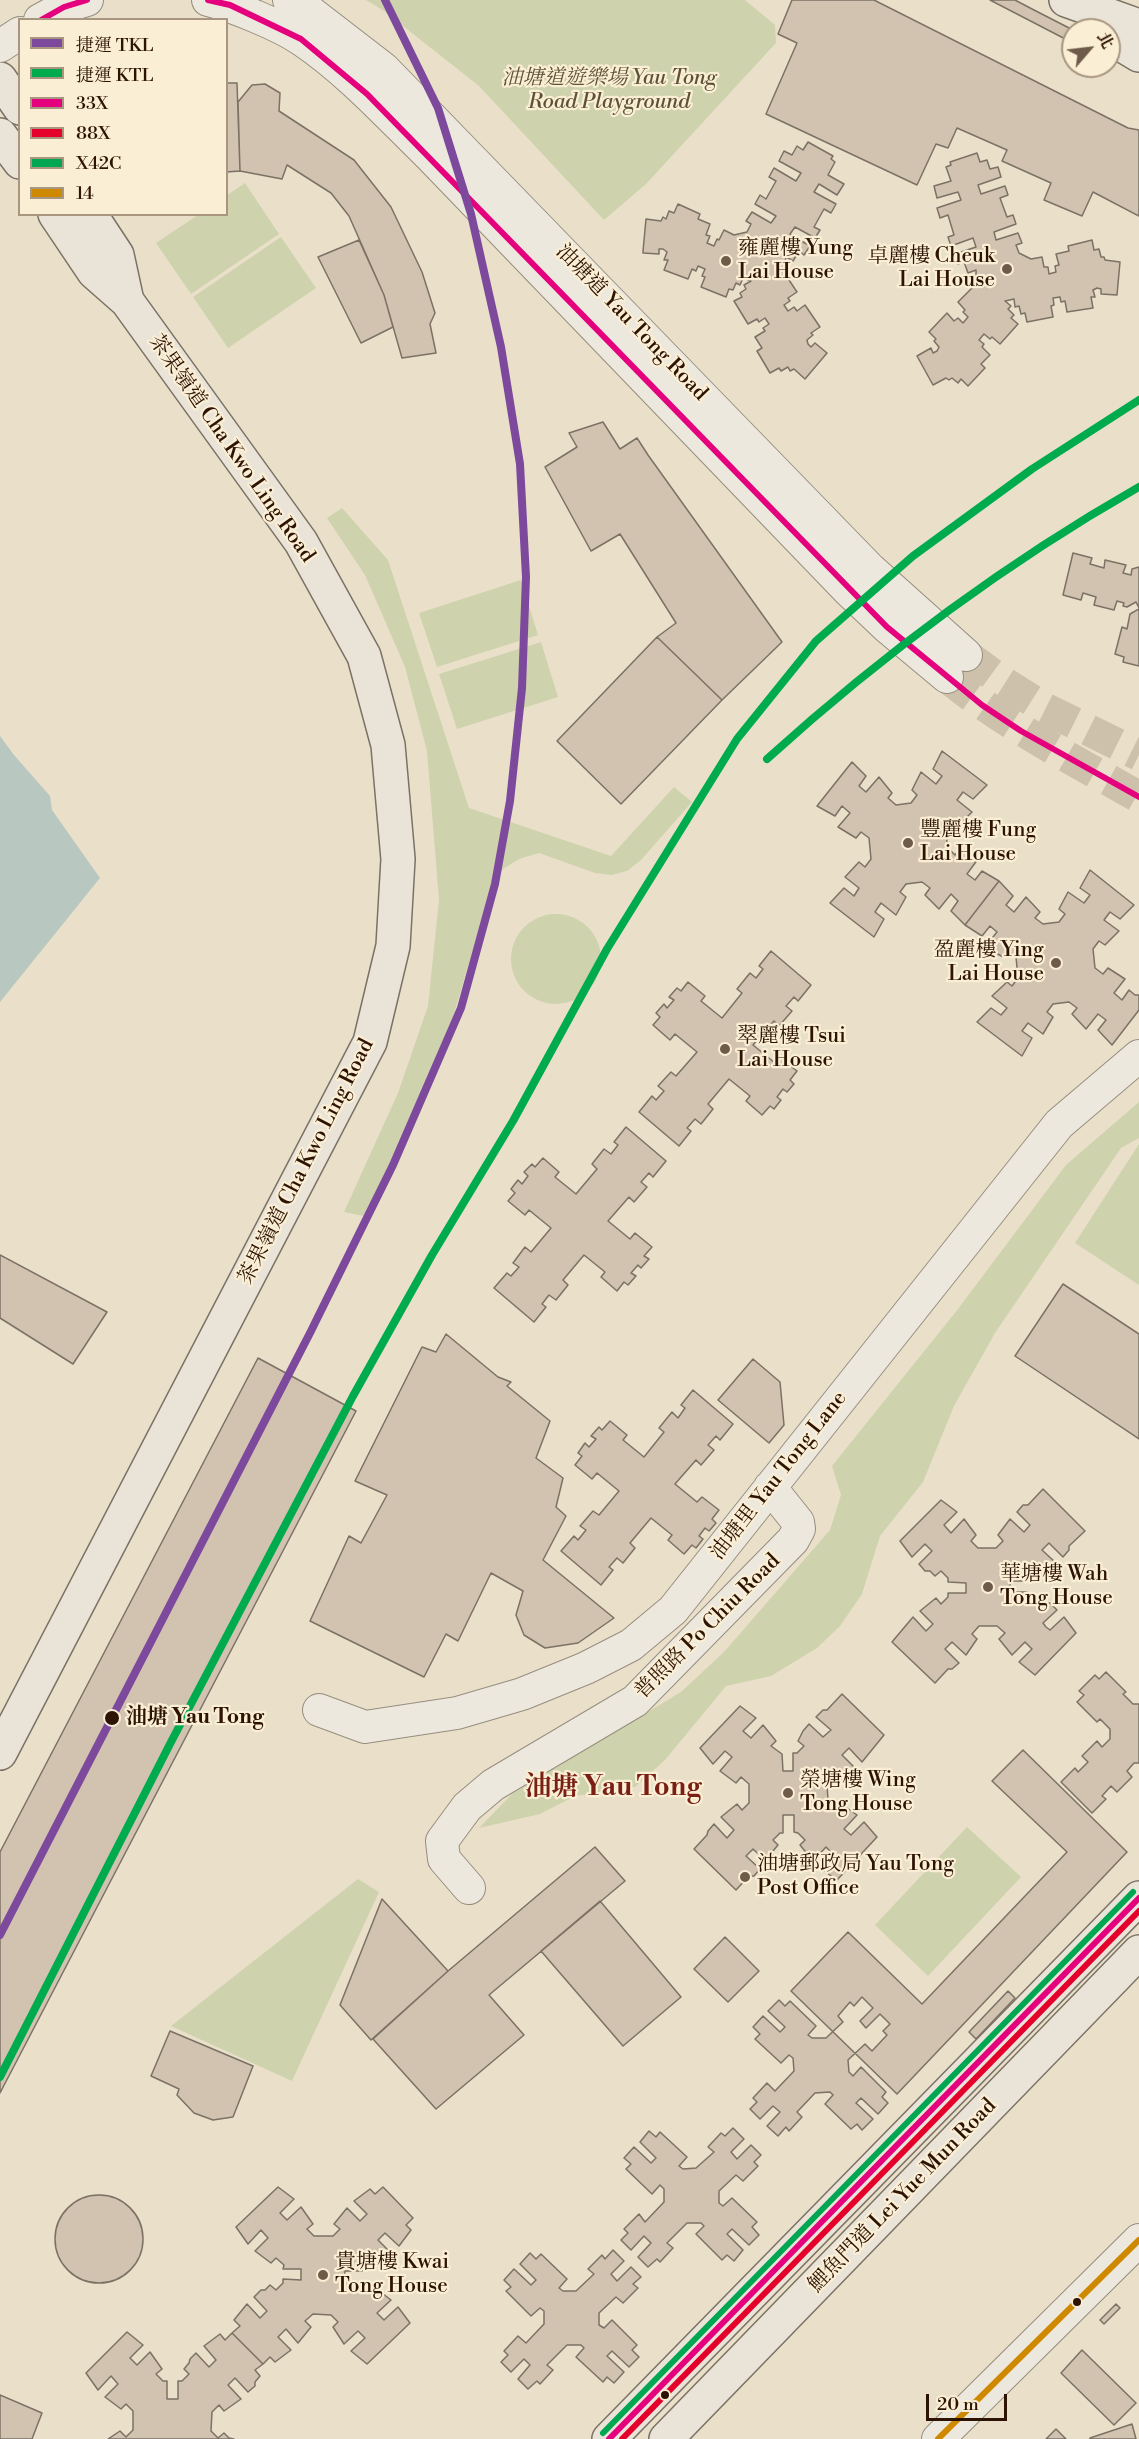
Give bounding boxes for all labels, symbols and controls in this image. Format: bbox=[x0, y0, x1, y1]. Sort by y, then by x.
legend bbox=[18, 18, 228, 216]
north arrow bbox=[1061, 18, 1121, 78]
text: 北 bbox=[1093, 29, 1118, 52]
text: 捷運 TKL bbox=[76, 34, 153, 57]
text: 捷運 KTL bbox=[76, 64, 153, 87]
park label: 油塘道遊樂場 Yau Tong Road Playground bbox=[501, 66, 717, 116]
text: 33X bbox=[76, 92, 108, 115]
text: 88X bbox=[76, 122, 110, 145]
text: X42C bbox=[76, 152, 121, 175]
text: 14 bbox=[76, 182, 94, 205]
place label: 雍麗樓 Yung Lai House bbox=[738, 236, 853, 286]
street label: 油塘道 Yau Tong Road bbox=[550, 239, 712, 407]
place label: 卓麗樓 Cheuk Lai House bbox=[867, 244, 995, 294]
marker: 雍麗樓 Yung Lai House bbox=[719, 254, 733, 268]
marker: 卓麗樓 Cheuk Lai House bbox=[1000, 262, 1014, 276]
street label: 茶果嶺道 Cha Kwo Ling Road bbox=[142, 330, 320, 568]
place label: 豐麗樓 Fung Lai House bbox=[920, 818, 1036, 868]
marker: 豐麗樓 Fung Lai House bbox=[901, 836, 915, 850]
place label: 盈麗樓 Ying Lai House bbox=[933, 938, 1044, 988]
marker: 盈麗樓 Ying Lai House bbox=[1049, 956, 1063, 970]
place label: 翠麗樓 Tsui Lai House bbox=[737, 1024, 846, 1074]
street label: 茶果嶺道 Cha Kwo Ling Road bbox=[234, 1035, 380, 1289]
marker: 翠麗樓 Tsui Lai House bbox=[718, 1042, 732, 1056]
street label: 油塘里 Yau Tong Lane bbox=[705, 1387, 853, 1565]
street label: 普照路 Po Chiu Road bbox=[630, 1549, 786, 1705]
place label: 華塘樓 Wah Tong House bbox=[1000, 1562, 1113, 1612]
marker: 華塘樓 Wah Tong House bbox=[981, 1580, 995, 1594]
place label: 油塘 Yau Tong bbox=[126, 1705, 264, 1731]
marker: 油塘 Yau Tong bbox=[103, 1709, 121, 1727]
place label: 榮塘樓 Wing Tong House bbox=[800, 1768, 916, 1818]
district label: 油塘 Yau Tong bbox=[524, 1773, 702, 1805]
marker: 榮塘樓 Wing Tong House bbox=[781, 1786, 795, 1800]
place label: 油塘郵政局 Yau Tong Post Office bbox=[757, 1852, 954, 1902]
marker: 油塘郵政局 Yau Tong Post Office bbox=[738, 1870, 752, 1884]
street label: 鯉魚門道 Lei Yue Mun Road bbox=[804, 2094, 1002, 2298]
place label: 貴塘樓 Kwai Tong House bbox=[335, 2250, 449, 2300]
marker: 貴塘樓 Kwai Tong House bbox=[316, 2268, 330, 2282]
unlabelled marker bbox=[1071, 2296, 1083, 2308]
scale bar bbox=[929, 2382, 1010, 2420]
unlabelled marker bbox=[659, 2389, 671, 2401]
text: 20 m bbox=[937, 2393, 979, 2416]

